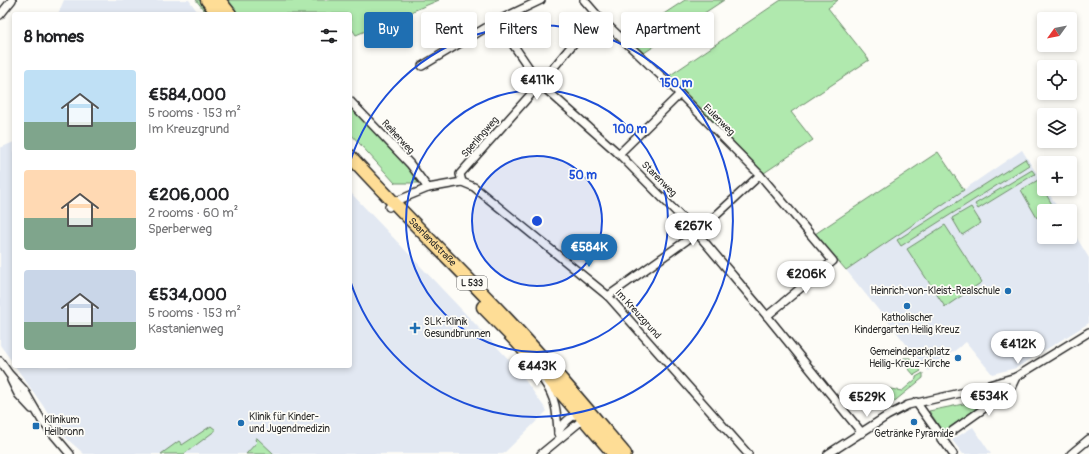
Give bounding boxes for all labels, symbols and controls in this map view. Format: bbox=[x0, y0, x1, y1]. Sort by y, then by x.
chip: Buy bbox=[364, 12, 413, 48]
chip: Rent bbox=[421, 12, 477, 48]
chip: Filters bbox=[485, 12, 551, 48]
chip: New bbox=[559, 12, 613, 48]
chip: Apartment bbox=[621, 12, 714, 48]
north arrow bbox=[1037, 12, 1077, 52]
map controls bbox=[1037, 12, 1077, 244]
icon: filters bbox=[318, 25, 340, 47]
text: 8 homes bbox=[24, 26, 84, 47]
button: locate bbox=[1037, 60, 1077, 100]
pin: €411K bbox=[509, 67, 565, 101]
text: €411K bbox=[520, 72, 554, 88]
text: 150 m bbox=[660, 76, 693, 91]
text: €584,000 bbox=[148, 84, 226, 105]
icon: home bbox=[56, 86, 104, 134]
street label: Eulenweg bbox=[701, 102, 737, 138]
text: 5 rooms · 153 m² bbox=[148, 105, 241, 121]
button: layers bbox=[1037, 108, 1077, 148]
street label: Sperlingweg bbox=[459, 114, 501, 160]
street label: Reiherweg bbox=[379, 117, 417, 157]
text: Im Kreuzgrund bbox=[148, 121, 229, 137]
text: 100 m bbox=[613, 122, 648, 137]
button: + bbox=[1037, 156, 1077, 196]
street label: Starenweg bbox=[639, 159, 679, 199]
text: 50 m bbox=[569, 168, 597, 183]
text: €206,000 bbox=[148, 184, 229, 205]
icon: home bbox=[56, 186, 104, 234]
button: − bbox=[1037, 204, 1077, 244]
text: 2 rooms · 60 m² bbox=[148, 205, 238, 221]
pin: €267K bbox=[665, 213, 721, 247]
centre of rings bbox=[530, 214, 544, 228]
street label: Saarlandstraße bbox=[406, 215, 459, 269]
text: €267K bbox=[674, 218, 712, 234]
text: Sperberweg bbox=[148, 221, 212, 237]
pin: €584K bbox=[561, 234, 617, 268]
text: €584K bbox=[570, 239, 608, 255]
pin: €206K bbox=[778, 261, 834, 295]
text: €206K bbox=[786, 266, 826, 282]
road number: L 533 bbox=[457, 276, 487, 290]
text: €534,000 bbox=[148, 284, 227, 305]
place label: Heinrich-von-Kleist-Realschule bbox=[871, 285, 1000, 297]
icon: home bbox=[56, 286, 104, 334]
marker: Heinrich-von-Kleist-Realschule bbox=[1003, 286, 1013, 296]
street label: Im Kreuzgrund bbox=[613, 287, 663, 341]
marker: Katholischer Kindergarten Heilig Kreuz bbox=[902, 301, 912, 311]
text: 5 rooms · 153 m² bbox=[148, 305, 241, 321]
place label: Katholischer Kindergarten Heilig Kreuz bbox=[854, 312, 960, 336]
place label: SLK-Klinik Gesundbrunnen bbox=[424, 316, 491, 340]
text: Kastanienweg bbox=[148, 321, 224, 337]
marker: SLK-Klinik Gesundbrunnen bbox=[409, 322, 421, 334]
pin: €412K bbox=[990, 331, 1046, 365]
text: €412K bbox=[1000, 336, 1036, 352]
place label: Gemeindeparkplatz Heilig-Kreuz-Kirche bbox=[869, 346, 950, 370]
pin: €443K bbox=[509, 353, 565, 387]
marker: Gemeindeparkplatz Heilig-Kreuz-Kirche bbox=[953, 353, 963, 363]
text: €443K bbox=[518, 358, 556, 374]
pin: €534K bbox=[961, 383, 1017, 417]
pin: €529K bbox=[839, 384, 895, 418]
text: €534K bbox=[970, 388, 1008, 404]
text: €529K bbox=[848, 389, 886, 405]
place label: Klinik für Kinder- und Jugendmedizin bbox=[249, 411, 330, 435]
place label: Klinikum Heilbronn bbox=[44, 414, 84, 438]
marker: Getränke Pyramide bbox=[909, 417, 919, 427]
marker: Klinik für Kinder- und Jugendmedizin bbox=[236, 418, 246, 428]
marker: Klinikum Heilbronn bbox=[31, 421, 41, 431]
place label: Getränke Pyramide bbox=[874, 428, 954, 440]

